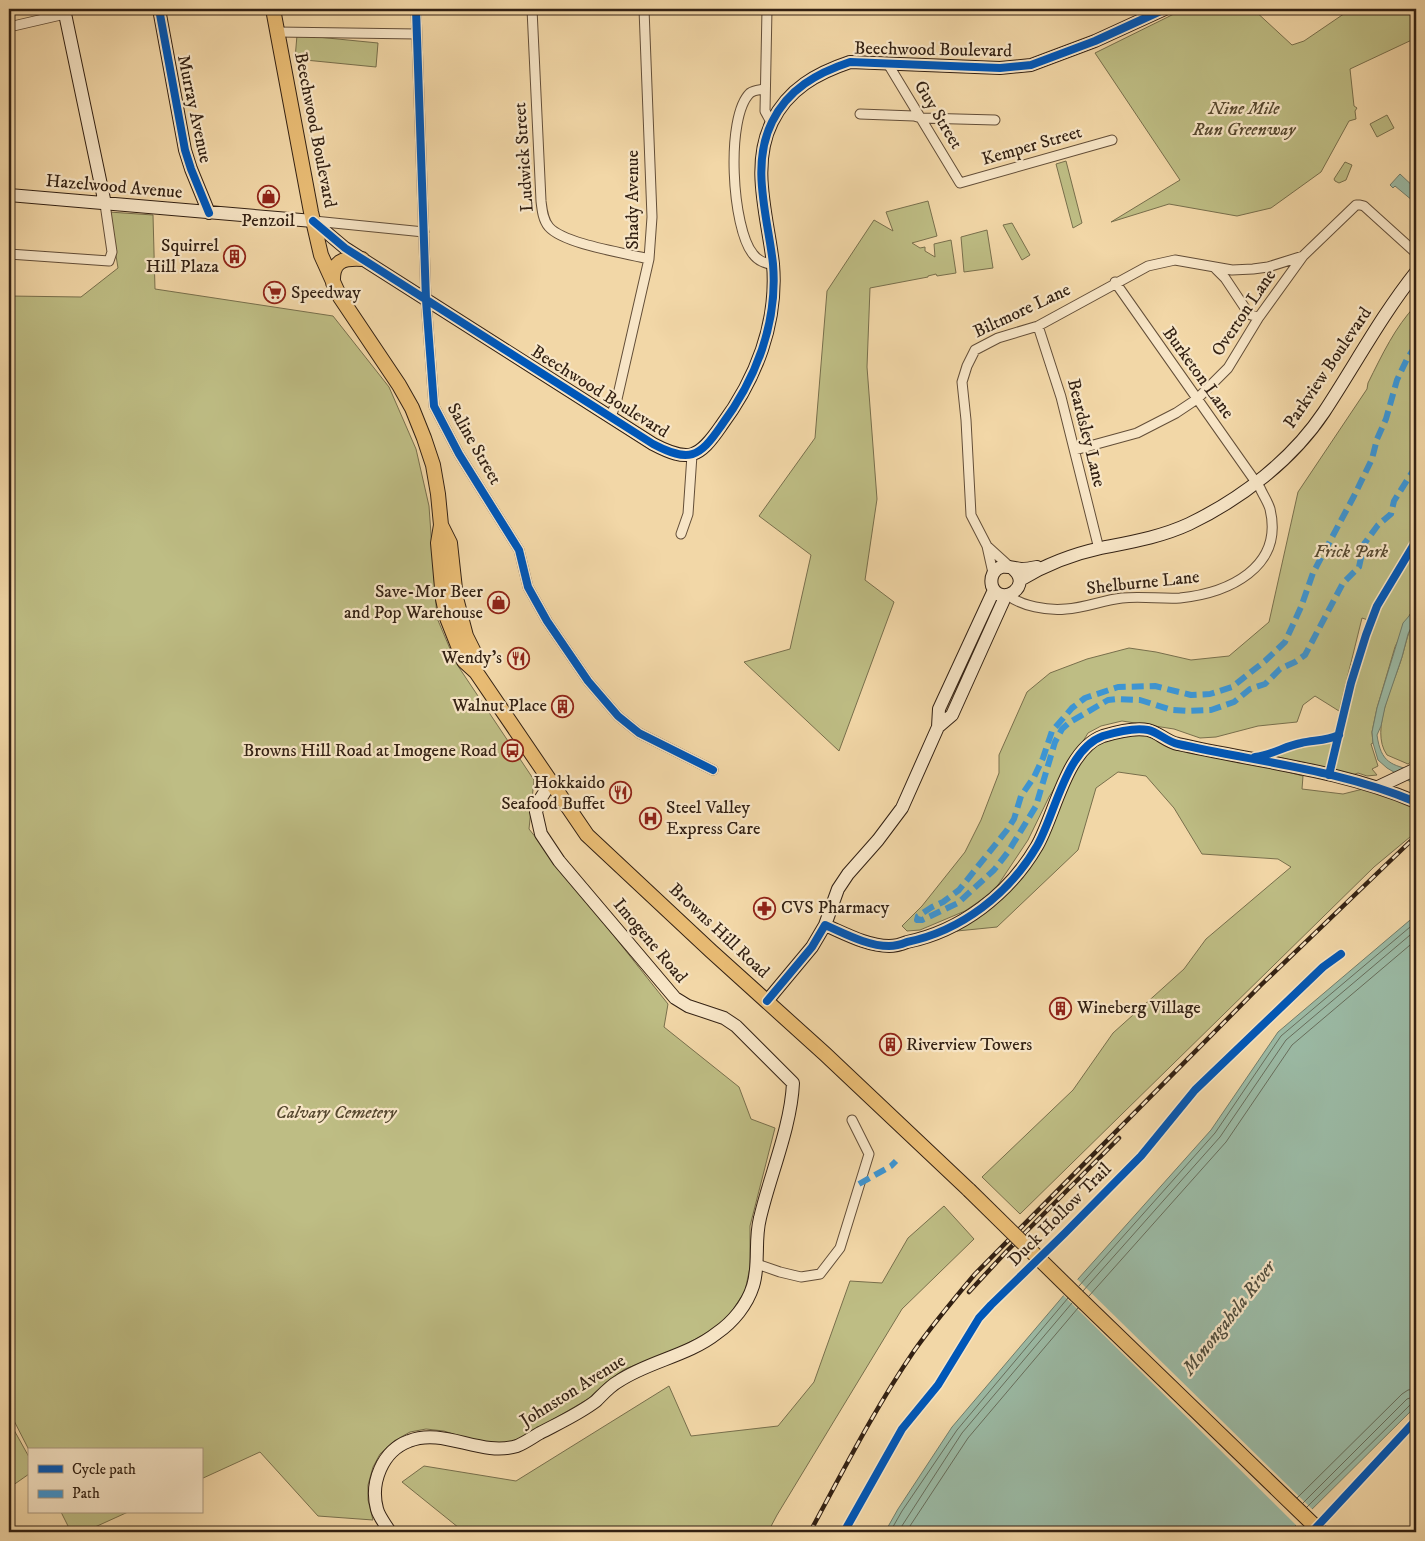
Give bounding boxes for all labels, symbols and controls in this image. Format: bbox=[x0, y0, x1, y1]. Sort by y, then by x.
street label: Beechwood Boulevard bbox=[854, 38, 1012, 62]
street label: Beechwood Boulevard bbox=[289, 50, 341, 210]
street label: Murray Avenue bbox=[172, 53, 216, 165]
street label: Guy Street bbox=[909, 77, 967, 154]
park label: Nine Mile Run Greenway bbox=[1192, 98, 1296, 141]
street label: Ludwick Street bbox=[509, 101, 539, 213]
street label: Kemper Street bbox=[979, 121, 1085, 171]
street label: Shady Avenue bbox=[622, 150, 644, 250]
street label: Hazelwood Avenue bbox=[45, 170, 183, 204]
shop icon: Penzoil bbox=[256, 184, 280, 208]
place label: Penzoil bbox=[241, 210, 295, 232]
place label: Squirrel Hill Plaza bbox=[146, 235, 220, 278]
building icon: Squirrel Hill Plaza bbox=[223, 244, 247, 268]
street label: Overton Lane bbox=[1207, 265, 1281, 361]
street label: Biltmore Lane bbox=[970, 279, 1074, 343]
supermarket icon: Speedway bbox=[263, 281, 287, 305]
place label: Speedway bbox=[291, 282, 361, 304]
street label: Parkview Boulevard bbox=[1279, 303, 1377, 433]
street label: Burketon Lane bbox=[1157, 323, 1239, 423]
street label: Beechwood Boulevard bbox=[527, 341, 673, 443]
street label: Beardsley Lane bbox=[1062, 377, 1110, 489]
street label: Saline Street bbox=[442, 399, 506, 489]
park label: Frick Park bbox=[1314, 541, 1389, 563]
street label: Shelburne Lane bbox=[1085, 566, 1201, 600]
place label: Save-Mor Beer and Pop Warehouse bbox=[344, 581, 483, 624]
shop icon: Save-Mor Beer and Pop Warehouse bbox=[487, 590, 511, 614]
restaurant icon: Wendy's bbox=[506, 646, 530, 670]
place label: Wendy's bbox=[441, 647, 502, 669]
building icon: Walnut Place bbox=[551, 694, 575, 718]
place label: Walnut Place bbox=[451, 695, 547, 717]
bus stop icon: Browns Hill Road at Imogene Road bbox=[501, 739, 525, 763]
place label: Browns Hill Road at Imogene Road bbox=[243, 740, 497, 762]
place label: Hokkaido Seafood Buffet bbox=[501, 772, 605, 815]
restaurant icon: Hokkaido Seafood Buffet bbox=[609, 781, 633, 805]
place label: Steel Valley Express Care bbox=[666, 797, 760, 840]
hospital icon: Steel Valley Express Care bbox=[638, 806, 662, 830]
street label: Browns Hill Road bbox=[664, 879, 774, 983]
street label: Imogene Road bbox=[608, 894, 692, 988]
pharmacy icon: CVS Pharmacy bbox=[753, 896, 777, 920]
place label: CVS Pharmacy bbox=[781, 897, 890, 919]
building icon: Wineberg Village bbox=[1049, 996, 1073, 1020]
place label: Wineberg Village bbox=[1076, 997, 1201, 1019]
building icon: Riverview Towers bbox=[878, 1033, 902, 1057]
place label: Riverview Towers bbox=[906, 1034, 1032, 1056]
park label: Calvary Cemetery bbox=[276, 1102, 397, 1124]
street label: Duck Hollow Trail bbox=[1004, 1158, 1117, 1271]
water label: Monongahela River bbox=[1176, 1255, 1282, 1381]
street label: Johnston Avenue bbox=[515, 1350, 630, 1433]
legend bbox=[28, 1448, 202, 1514]
text: Cycle path bbox=[72, 1460, 136, 1479]
text: Path bbox=[72, 1484, 100, 1503]

